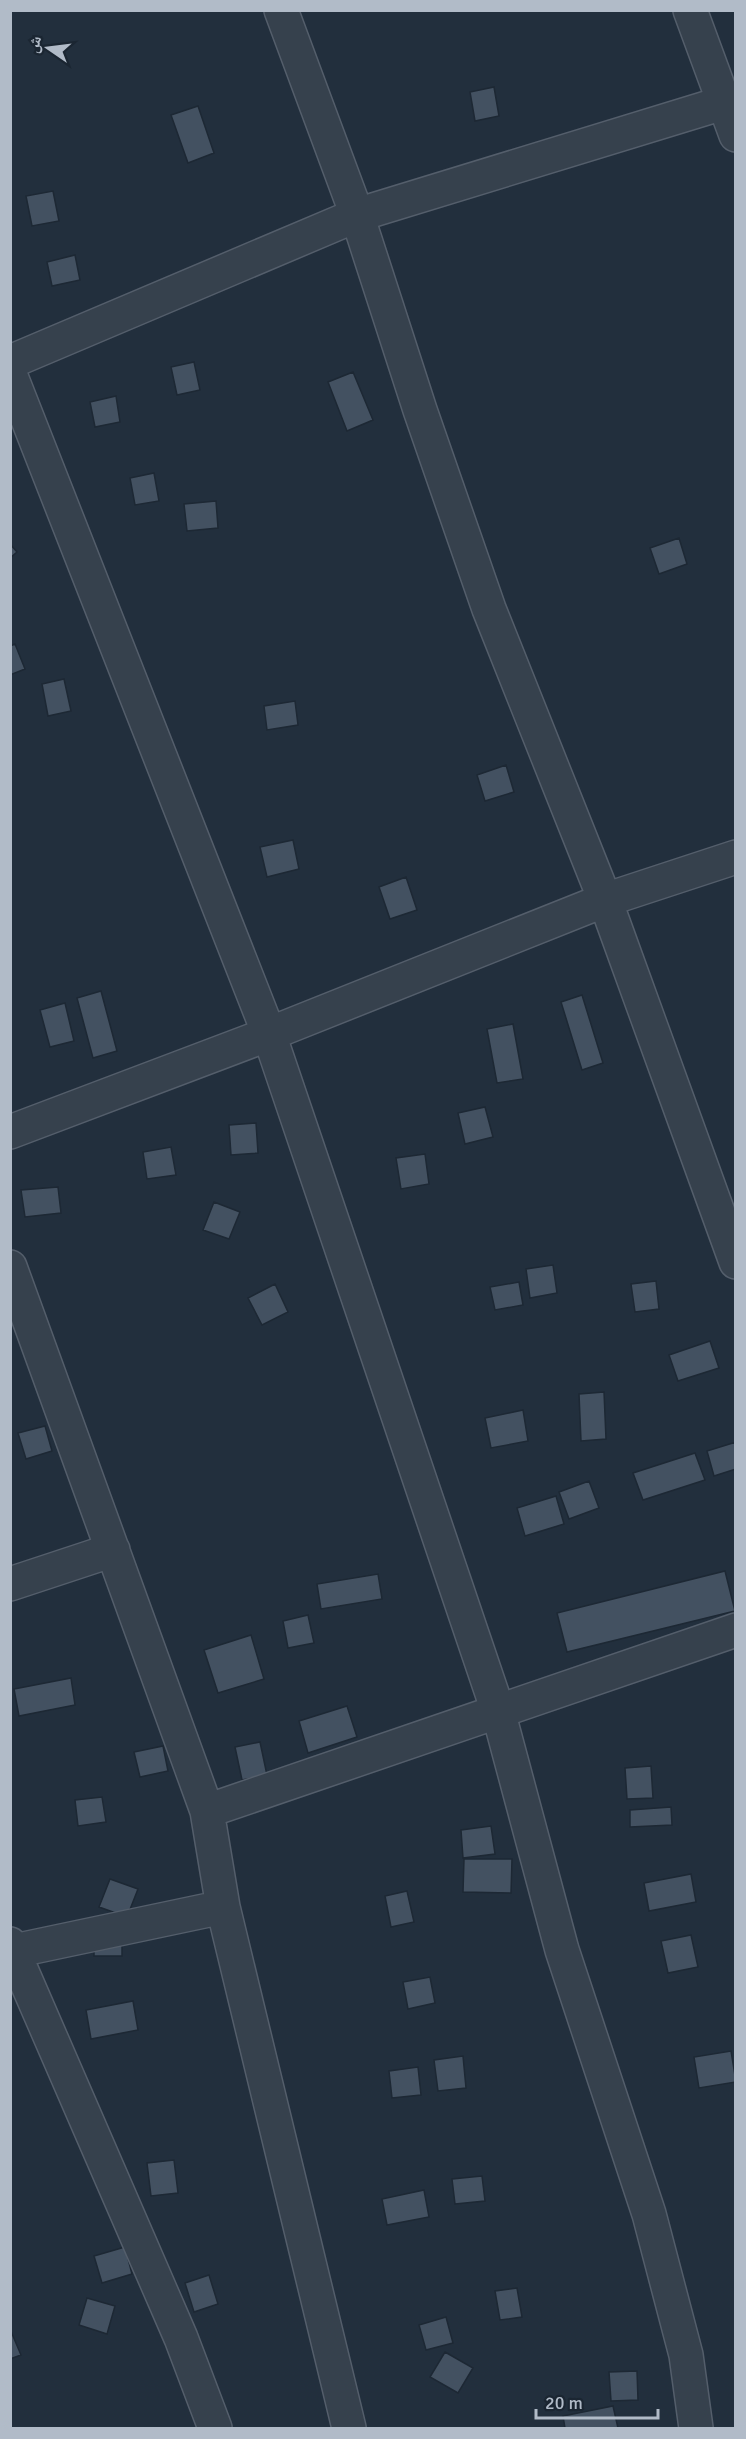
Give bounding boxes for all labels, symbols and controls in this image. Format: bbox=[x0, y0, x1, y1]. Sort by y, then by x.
north arrow bbox=[18, 18, 78, 78]
text: ش bbox=[23, 34, 46, 55]
scale bar bbox=[536, 2382, 658, 2420]
text: 20 m bbox=[545, 2392, 583, 2414]

